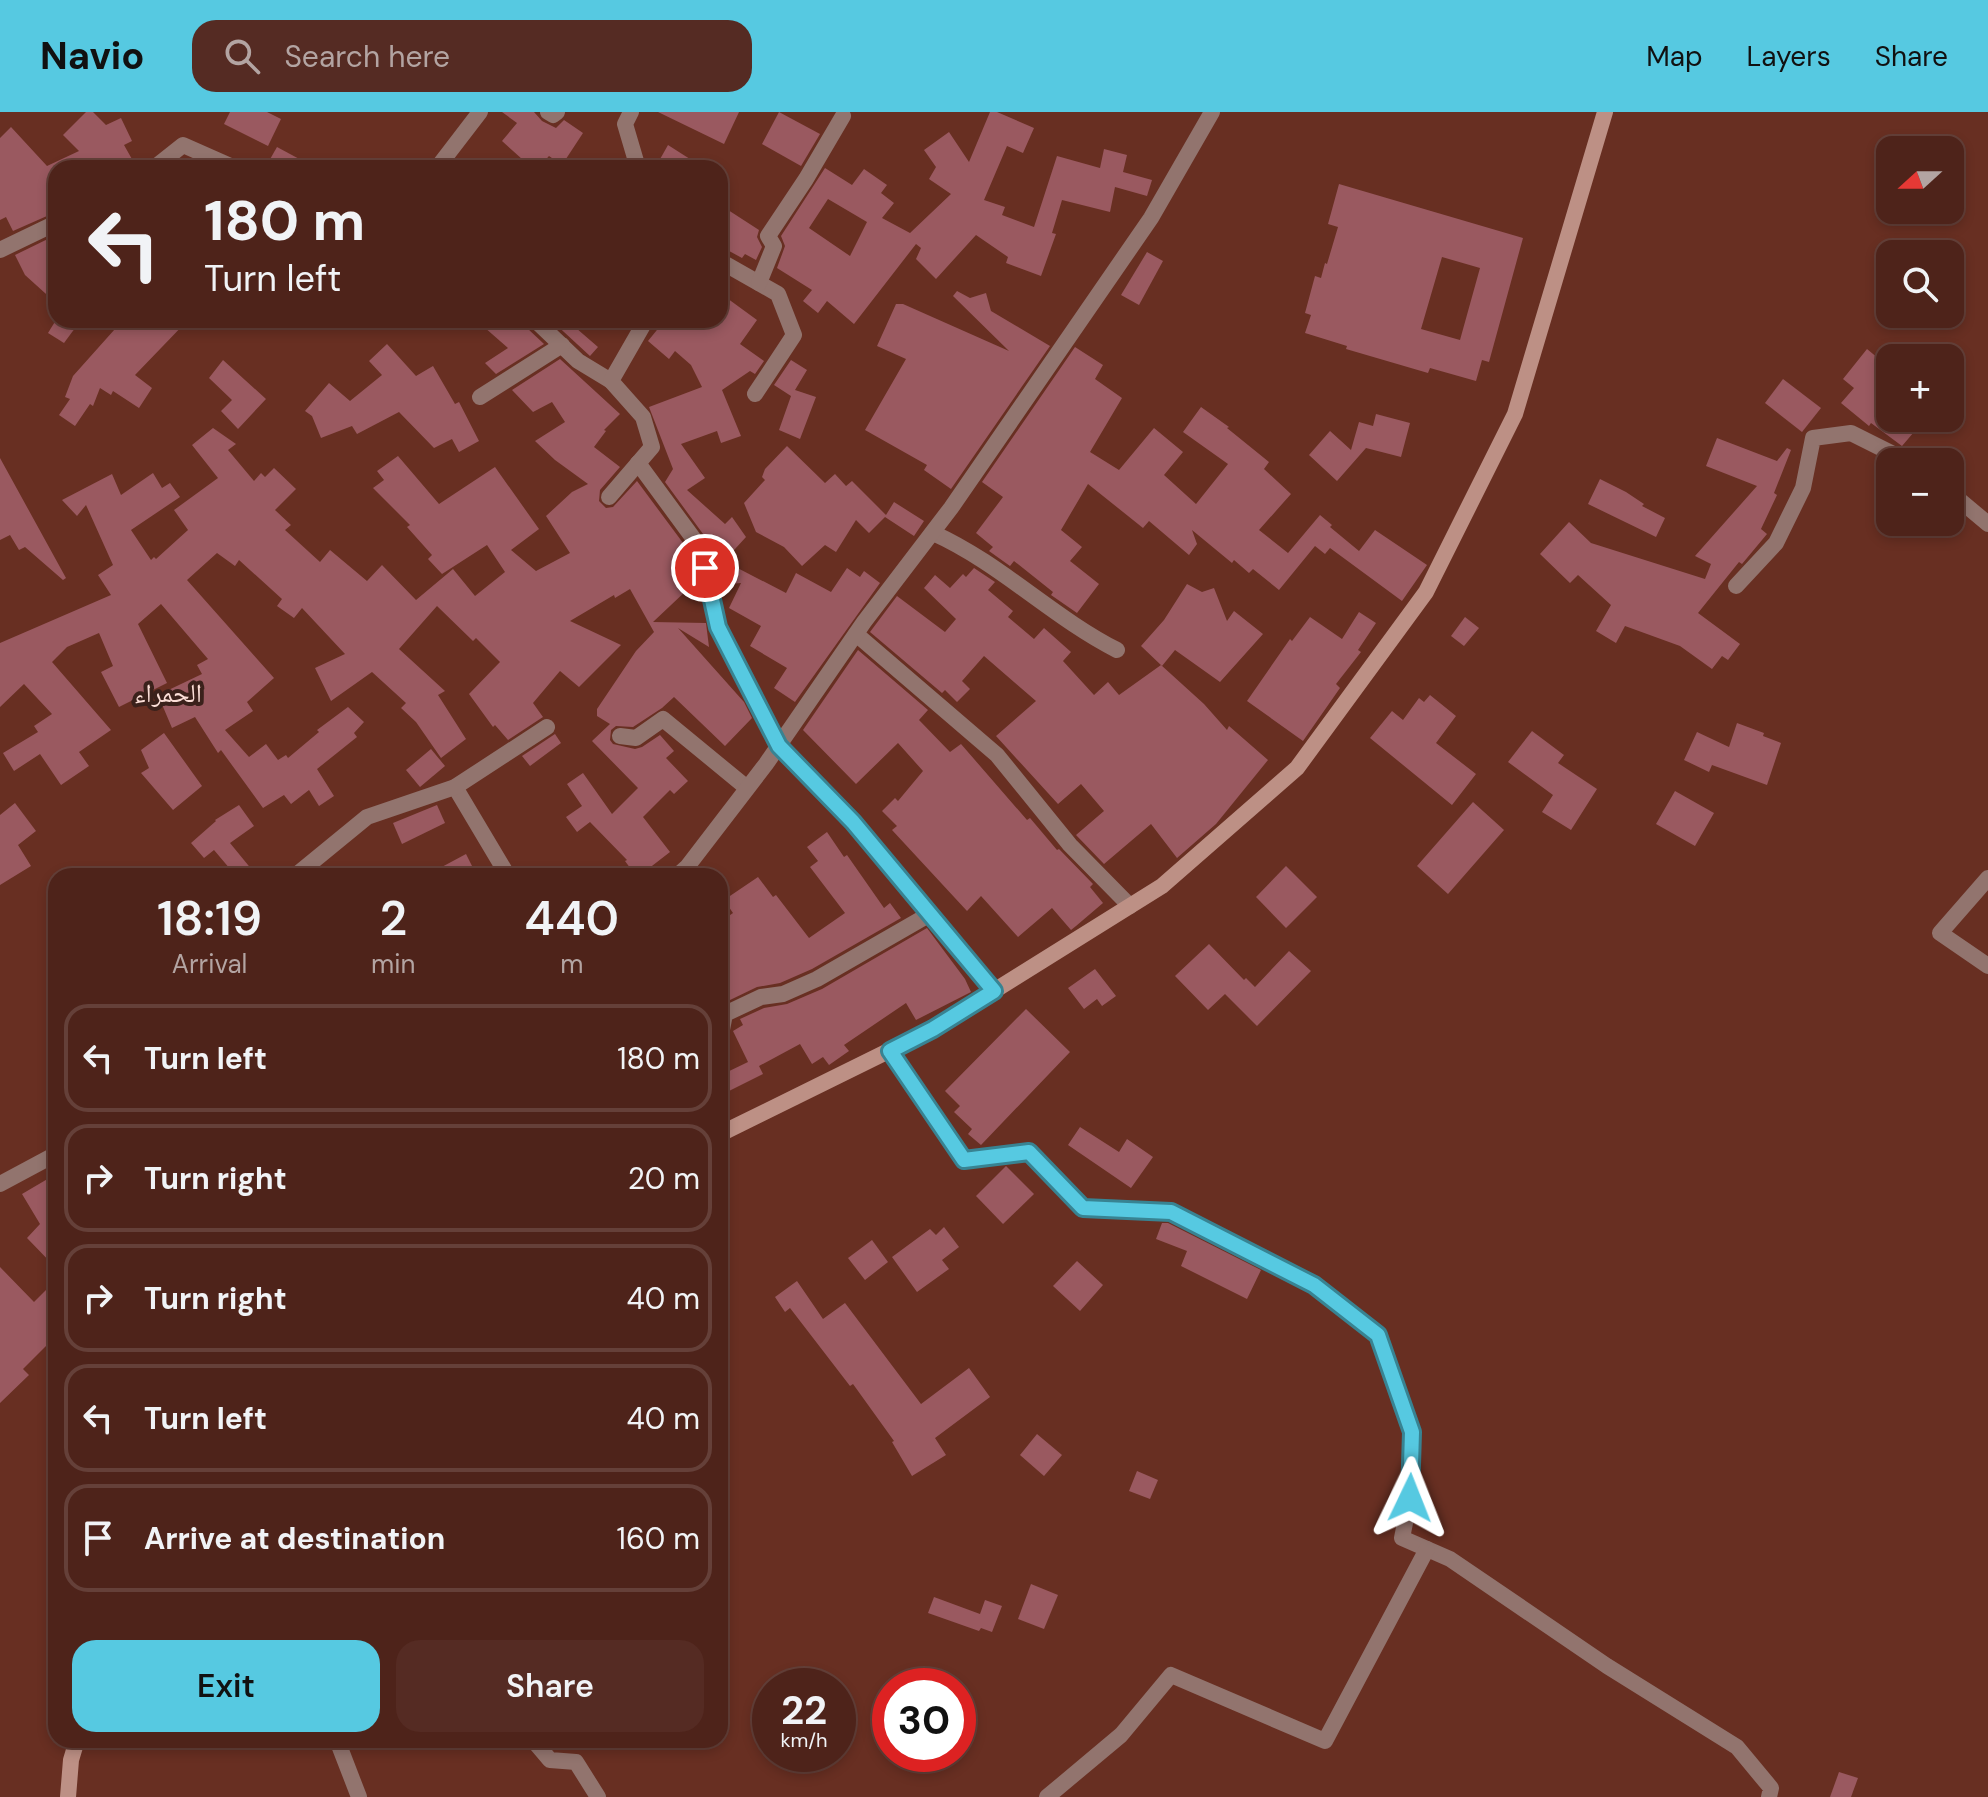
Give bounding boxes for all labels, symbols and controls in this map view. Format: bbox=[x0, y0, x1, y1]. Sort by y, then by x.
search box bbox=[192, 20, 752, 92]
text: Navio bbox=[40, 31, 144, 81]
icon: search bbox=[220, 34, 264, 78]
text: Search here bbox=[284, 37, 450, 76]
text: Map bbox=[1646, 38, 1703, 75]
text: Layers bbox=[1747, 38, 1831, 75]
text: Share bbox=[1875, 38, 1948, 75]
north arrow bbox=[1876, 136, 1964, 224]
map controls bbox=[1876, 136, 1964, 536]
text: 180 m bbox=[204, 184, 365, 257]
icon: left bbox=[72, 192, 176, 296]
button: search bbox=[1876, 240, 1964, 328]
text: Turn left bbox=[204, 255, 341, 302]
button: + bbox=[1876, 344, 1964, 432]
button: − bbox=[1876, 448, 1964, 536]
pin bbox=[671, 534, 739, 602]
icon: arrive bbox=[683, 546, 727, 590]
district label: الحمراء bbox=[134, 676, 202, 710]
text: 18:19 bbox=[157, 887, 262, 950]
text: 2 bbox=[379, 887, 407, 950]
text: 440 bbox=[524, 887, 619, 950]
text: Arrival bbox=[172, 947, 247, 981]
text: min bbox=[371, 947, 415, 981]
text: m bbox=[560, 947, 583, 981]
icon: left bbox=[76, 1036, 120, 1080]
text: Turn left bbox=[144, 1039, 267, 1078]
text: 180 m bbox=[617, 1039, 700, 1078]
icon: right bbox=[76, 1156, 120, 1200]
text: Turn right bbox=[144, 1159, 287, 1198]
text: 20 m bbox=[628, 1159, 700, 1198]
icon: right bbox=[76, 1276, 120, 1320]
text: Turn right bbox=[144, 1279, 287, 1318]
text: 40 m bbox=[627, 1279, 700, 1318]
icon: left bbox=[76, 1396, 120, 1440]
text: Turn left bbox=[144, 1399, 267, 1438]
text: 40 m bbox=[627, 1399, 700, 1438]
position arrow bbox=[1368, 1456, 1452, 1540]
icon: arrive bbox=[76, 1516, 120, 1560]
text: Arrive at destination bbox=[144, 1519, 445, 1558]
text: 160 m bbox=[617, 1519, 700, 1558]
button: Exit bbox=[72, 1640, 380, 1732]
button: Share bbox=[396, 1640, 704, 1732]
speed limit sign: 30 bbox=[872, 1668, 976, 1772]
text: 22 bbox=[781, 1684, 827, 1736]
text: km/h bbox=[780, 1727, 828, 1753]

